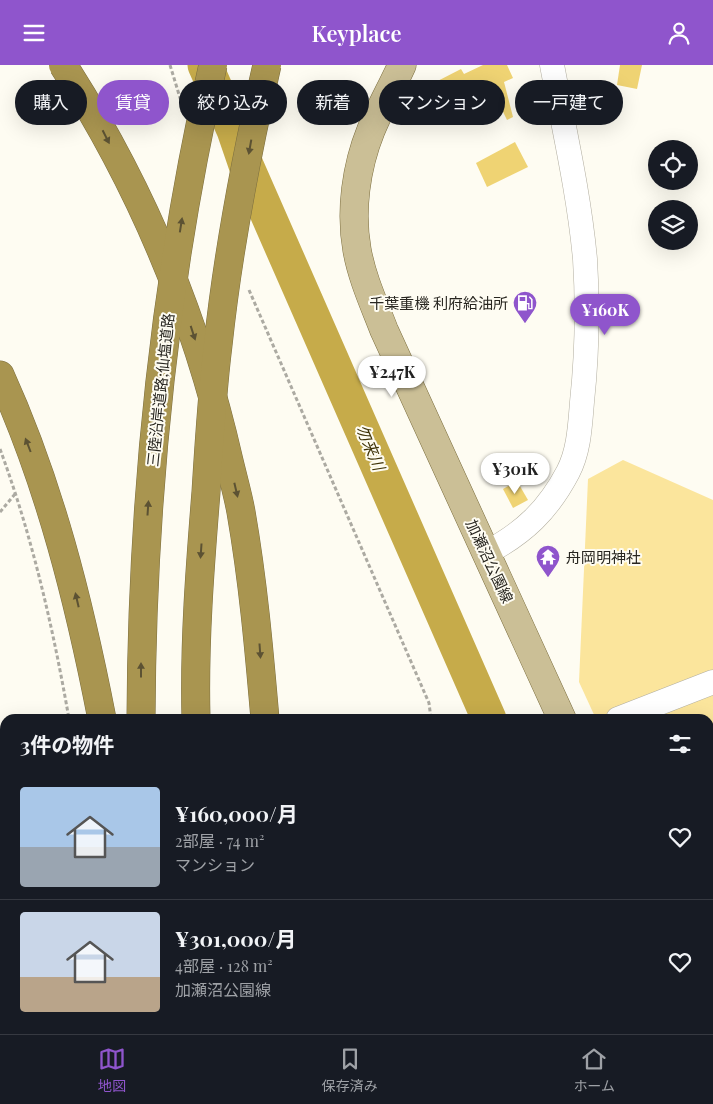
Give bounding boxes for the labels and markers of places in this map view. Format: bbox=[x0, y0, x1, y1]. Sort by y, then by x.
fuel station icon: 千葉重機 利府給油所 bbox=[512, 290, 538, 324]
place label: 千葉重機 利府給油所 bbox=[369, 293, 508, 313]
pin: ¥160K bbox=[570, 293, 640, 336]
pin: ¥247K bbox=[357, 355, 427, 398]
pin: ¥301K bbox=[480, 453, 550, 495]
temple icon: 舟岡明神社 bbox=[535, 544, 561, 578]
place label: 舟岡明神社 bbox=[566, 547, 641, 567]

